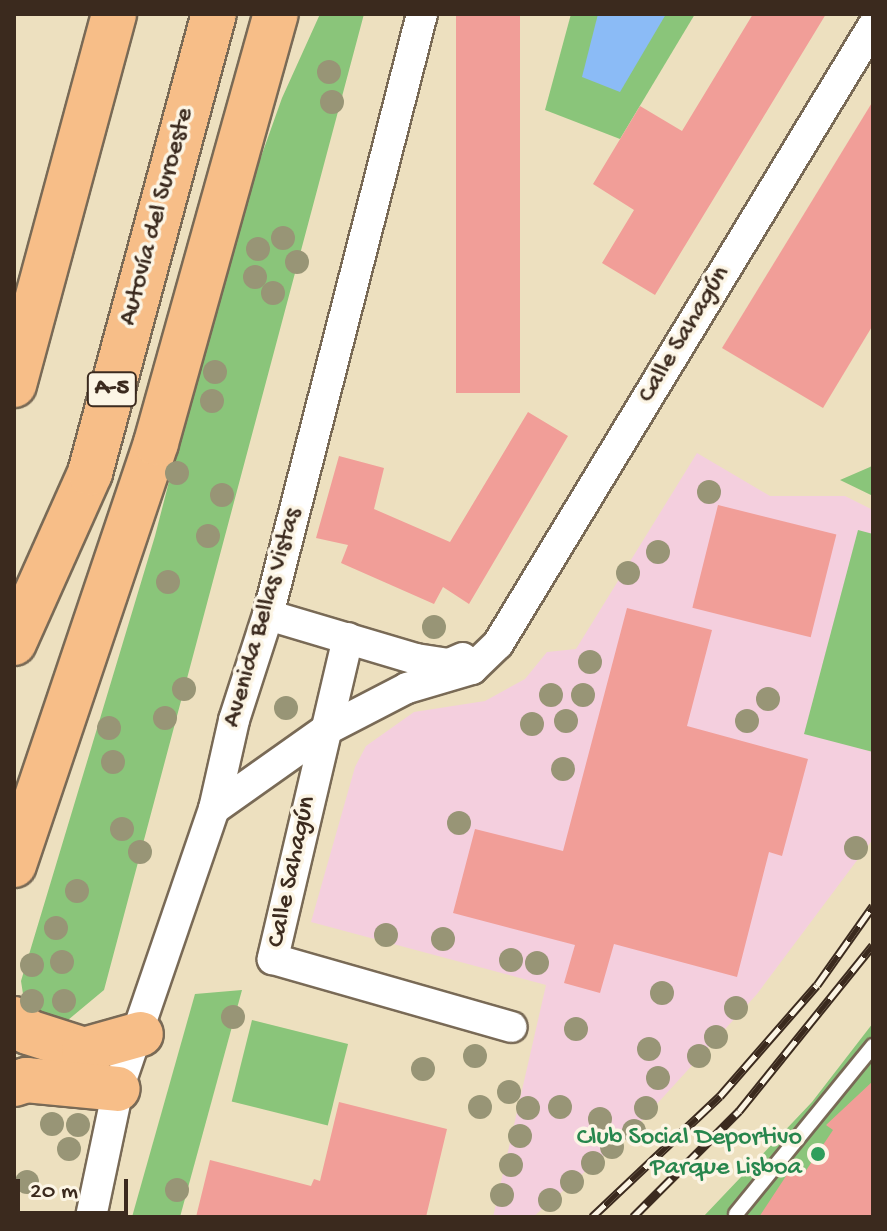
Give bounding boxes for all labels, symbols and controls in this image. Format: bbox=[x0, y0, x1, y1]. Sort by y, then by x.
street label: Autovía del Suroeste bbox=[114, 105, 202, 329]
street label: Calle Sahagún bbox=[632, 261, 738, 409]
road number: A-5 bbox=[86, 369, 138, 409]
street label: Avenida Bellas Vistas bbox=[218, 505, 310, 731]
street label: Calle Sahagún bbox=[262, 794, 324, 950]
place label: Club Social Deportivo Parque Lisboa bbox=[577, 1123, 802, 1184]
marker: Club Social Deportivo Parque Lisboa bbox=[809, 1145, 827, 1163]
scale bar bbox=[20, 1163, 132, 1213]
text: 20 m bbox=[30, 1178, 78, 1207]

